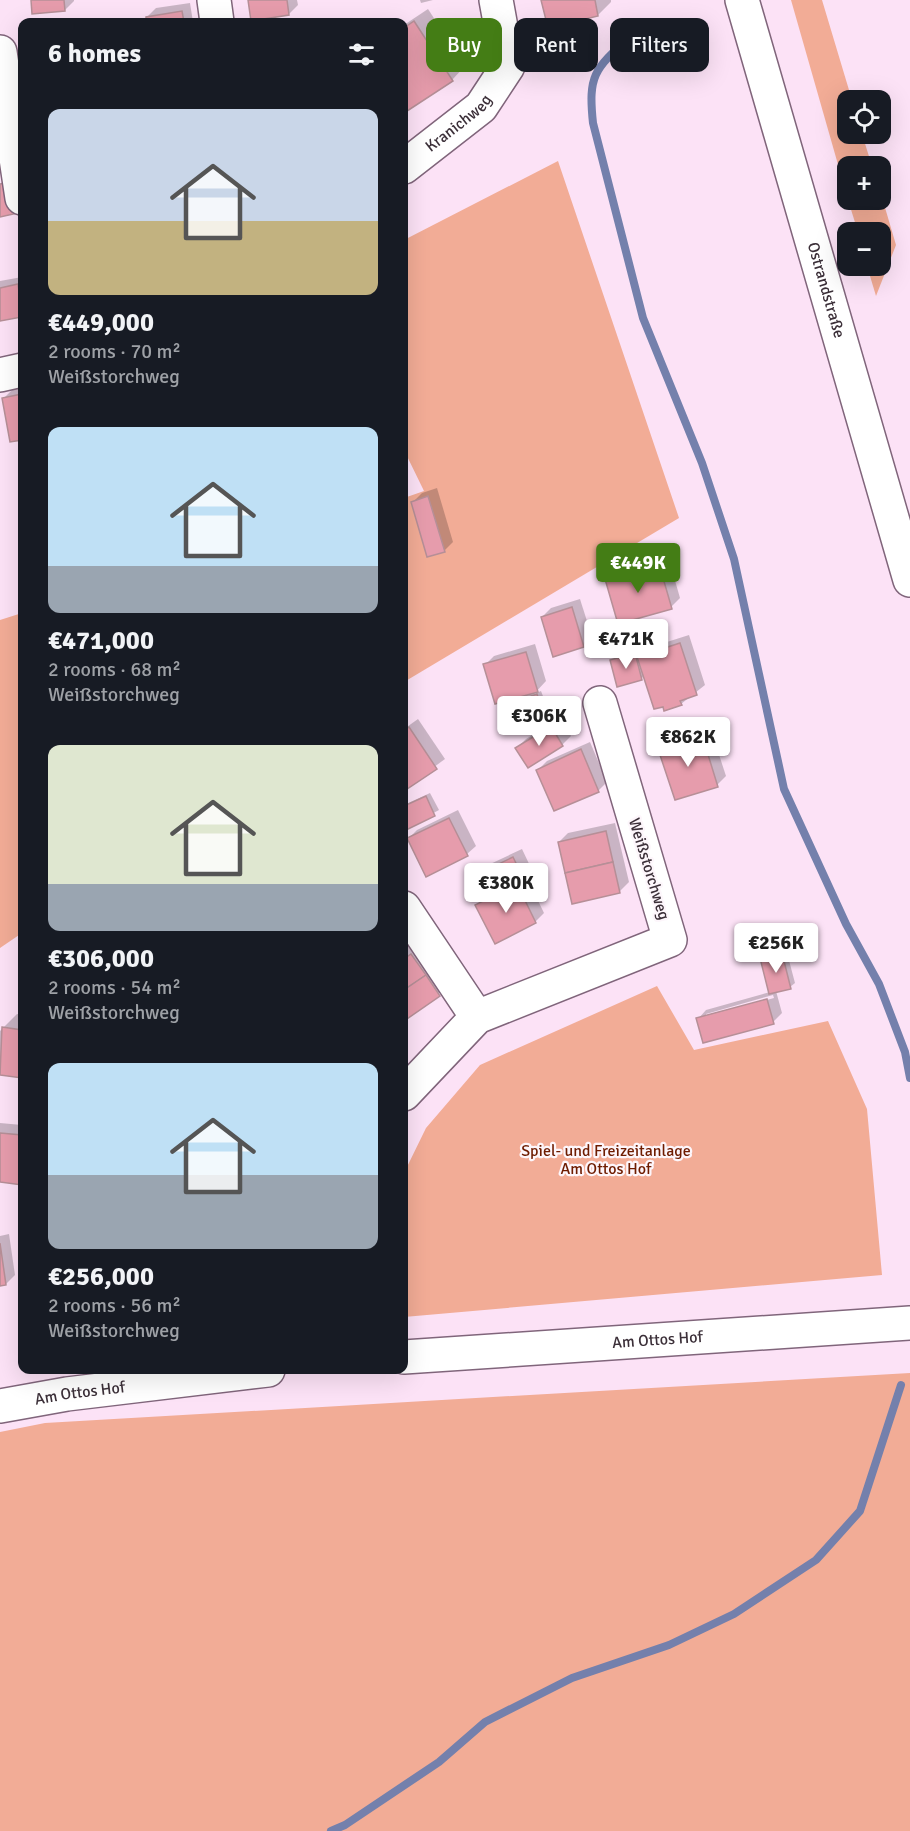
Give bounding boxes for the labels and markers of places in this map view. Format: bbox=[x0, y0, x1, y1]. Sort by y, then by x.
pin: €449K bbox=[596, 543, 680, 594]
pin: €471K bbox=[584, 619, 668, 670]
pin: €306K bbox=[497, 696, 581, 747]
pin: €862K bbox=[646, 717, 730, 768]
pin: €380K bbox=[464, 863, 548, 914]
pin: €256K bbox=[734, 923, 818, 974]

